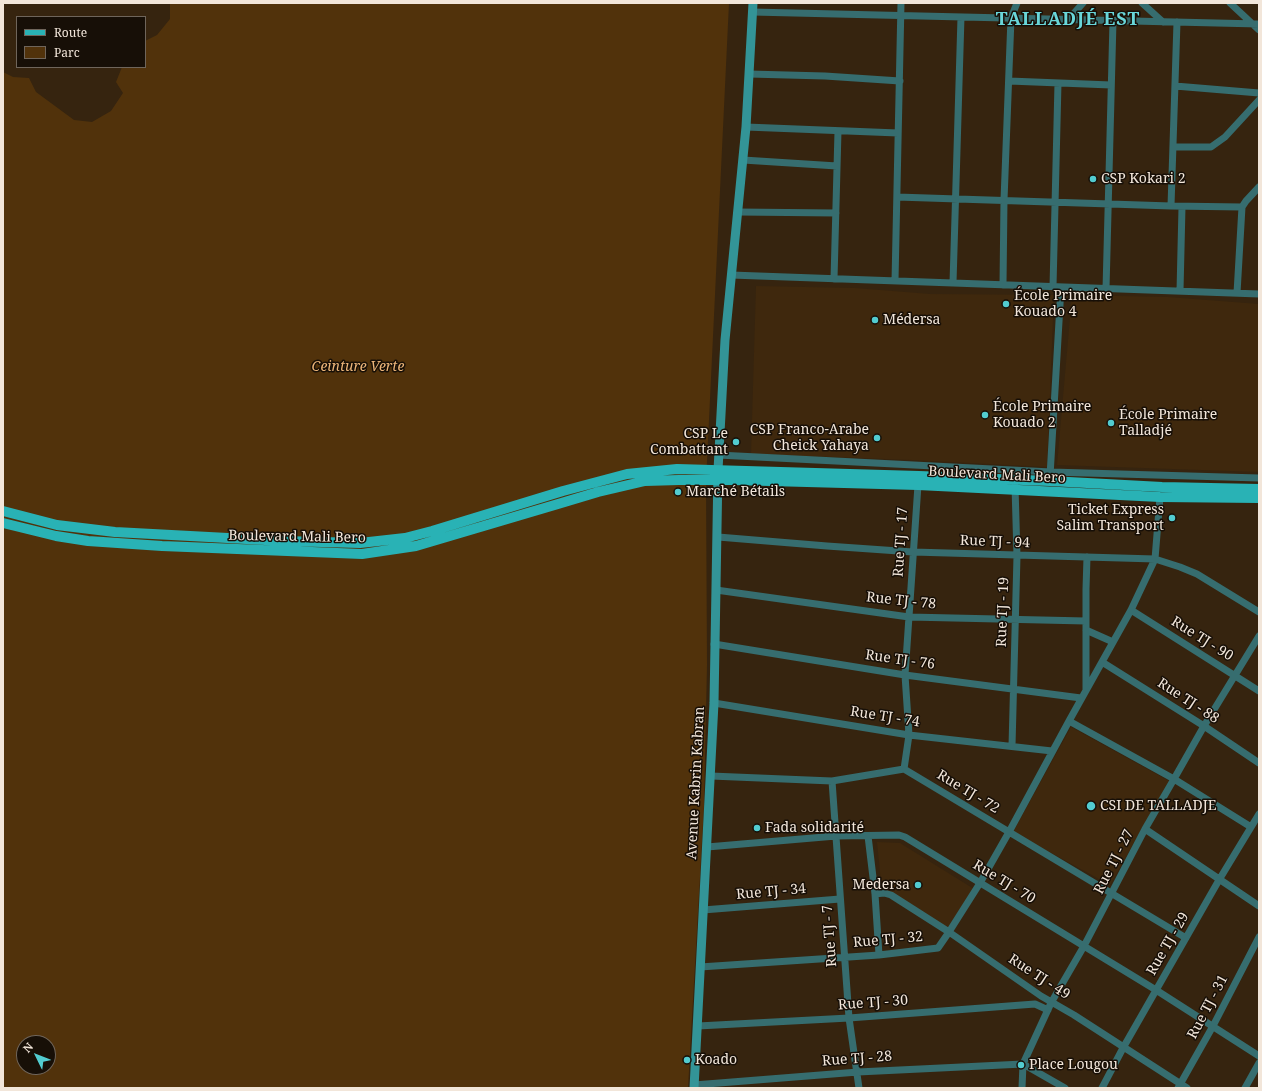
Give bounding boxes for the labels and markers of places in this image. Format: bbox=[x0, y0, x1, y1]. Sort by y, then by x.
place label: CSP Kokari 2 bbox=[1101, 171, 1186, 187]
marker: CSP Kokari 2 bbox=[1088, 174, 1098, 184]
place label: École Primaire Kouado 4 bbox=[1014, 288, 1112, 320]
marker: École Primaire Kouado 4 bbox=[1001, 299, 1011, 309]
place label: Médersa bbox=[883, 312, 940, 328]
marker: Médersa bbox=[870, 315, 880, 325]
place label: École Primaire Kouado 2 bbox=[993, 399, 1091, 432]
place label: École Primaire Talladjé bbox=[1119, 407, 1217, 440]
marker: École Primaire Kouado 2 bbox=[980, 410, 990, 420]
marker: École Primaire Talladjé bbox=[1106, 418, 1116, 428]
place label: CSP Franco-Arabe Cheick Yahaya bbox=[750, 422, 869, 454]
place label: CSP Le Combattant bbox=[650, 426, 728, 458]
marker: CSP Franco-Arabe Cheick Yahaya bbox=[872, 433, 882, 443]
marker: CSP Le Combattant bbox=[731, 437, 741, 447]
place label: Marché Bétails bbox=[686, 484, 785, 500]
marker: Marché Bétails bbox=[673, 487, 683, 497]
place label: Ticket Express Salim Transport bbox=[1056, 502, 1164, 534]
marker: Ticket Express Salim Transport bbox=[1167, 513, 1177, 523]
place label: CSI DE TALLADJE bbox=[1100, 798, 1216, 814]
marker: CSI DE TALLADJE bbox=[1085, 800, 1097, 812]
place label: Fada solidarité bbox=[765, 820, 864, 836]
marker: Fada solidarité bbox=[752, 823, 762, 833]
place label: Medersa bbox=[853, 877, 910, 893]
marker: Medersa bbox=[913, 880, 923, 890]
place label: Koado bbox=[695, 1052, 737, 1068]
marker: Koado bbox=[682, 1055, 692, 1065]
place label: Place Lougou bbox=[1029, 1057, 1118, 1073]
marker: Place Lougou bbox=[1016, 1060, 1026, 1070]

